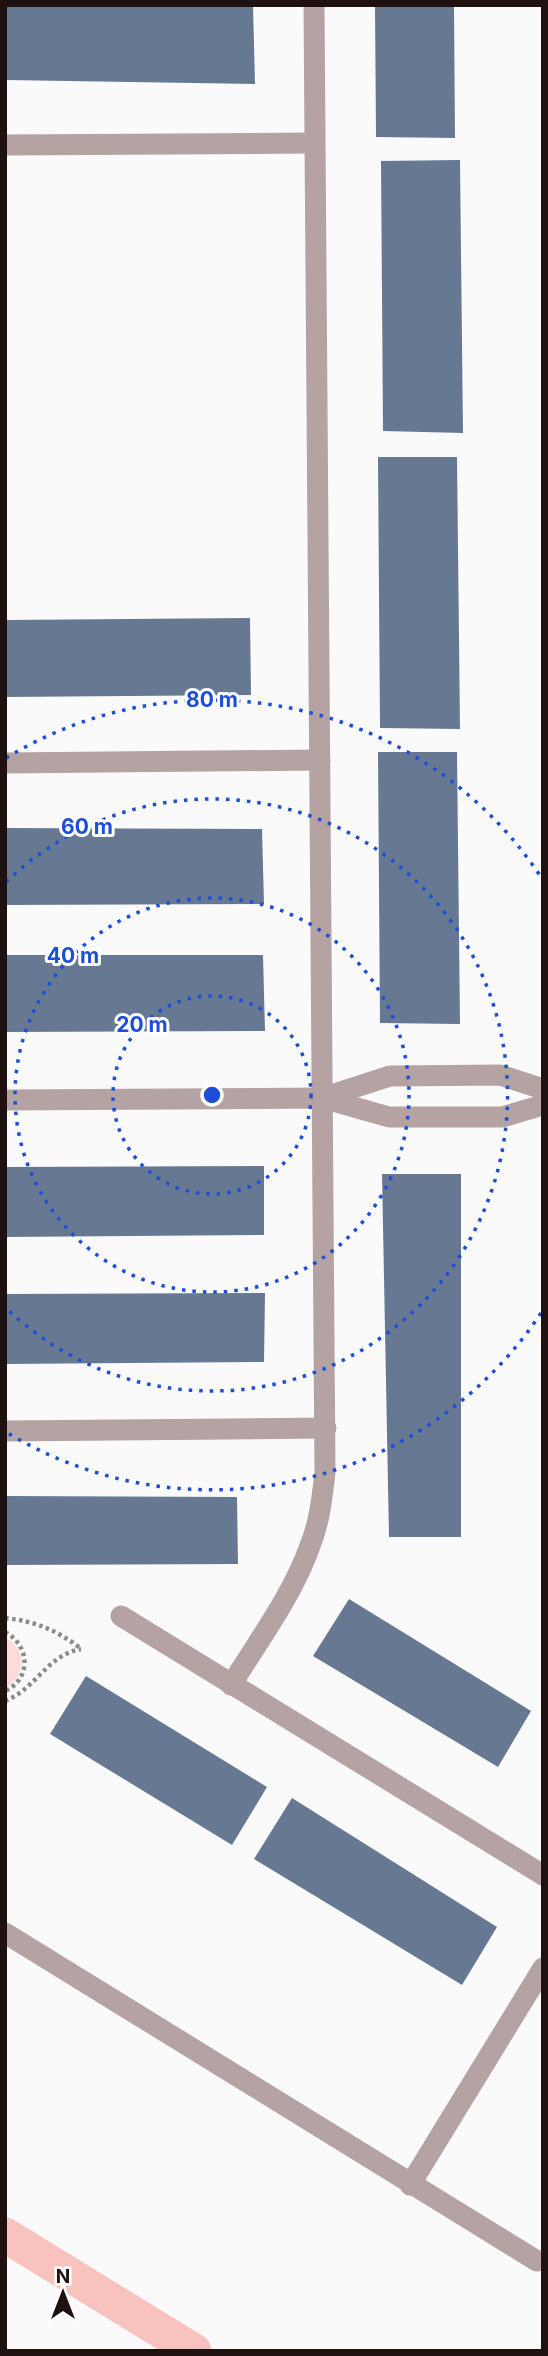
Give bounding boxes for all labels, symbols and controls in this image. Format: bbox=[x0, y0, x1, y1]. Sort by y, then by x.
text: 80 m bbox=[186, 687, 238, 712]
text: 60 m bbox=[61, 814, 113, 839]
text: 40 m bbox=[47, 943, 99, 968]
text: 20 m bbox=[116, 1012, 168, 1037]
centre of rings bbox=[200, 1083, 224, 1107]
north arrow bbox=[28, 2258, 98, 2328]
text: N bbox=[56, 2265, 70, 2288]

